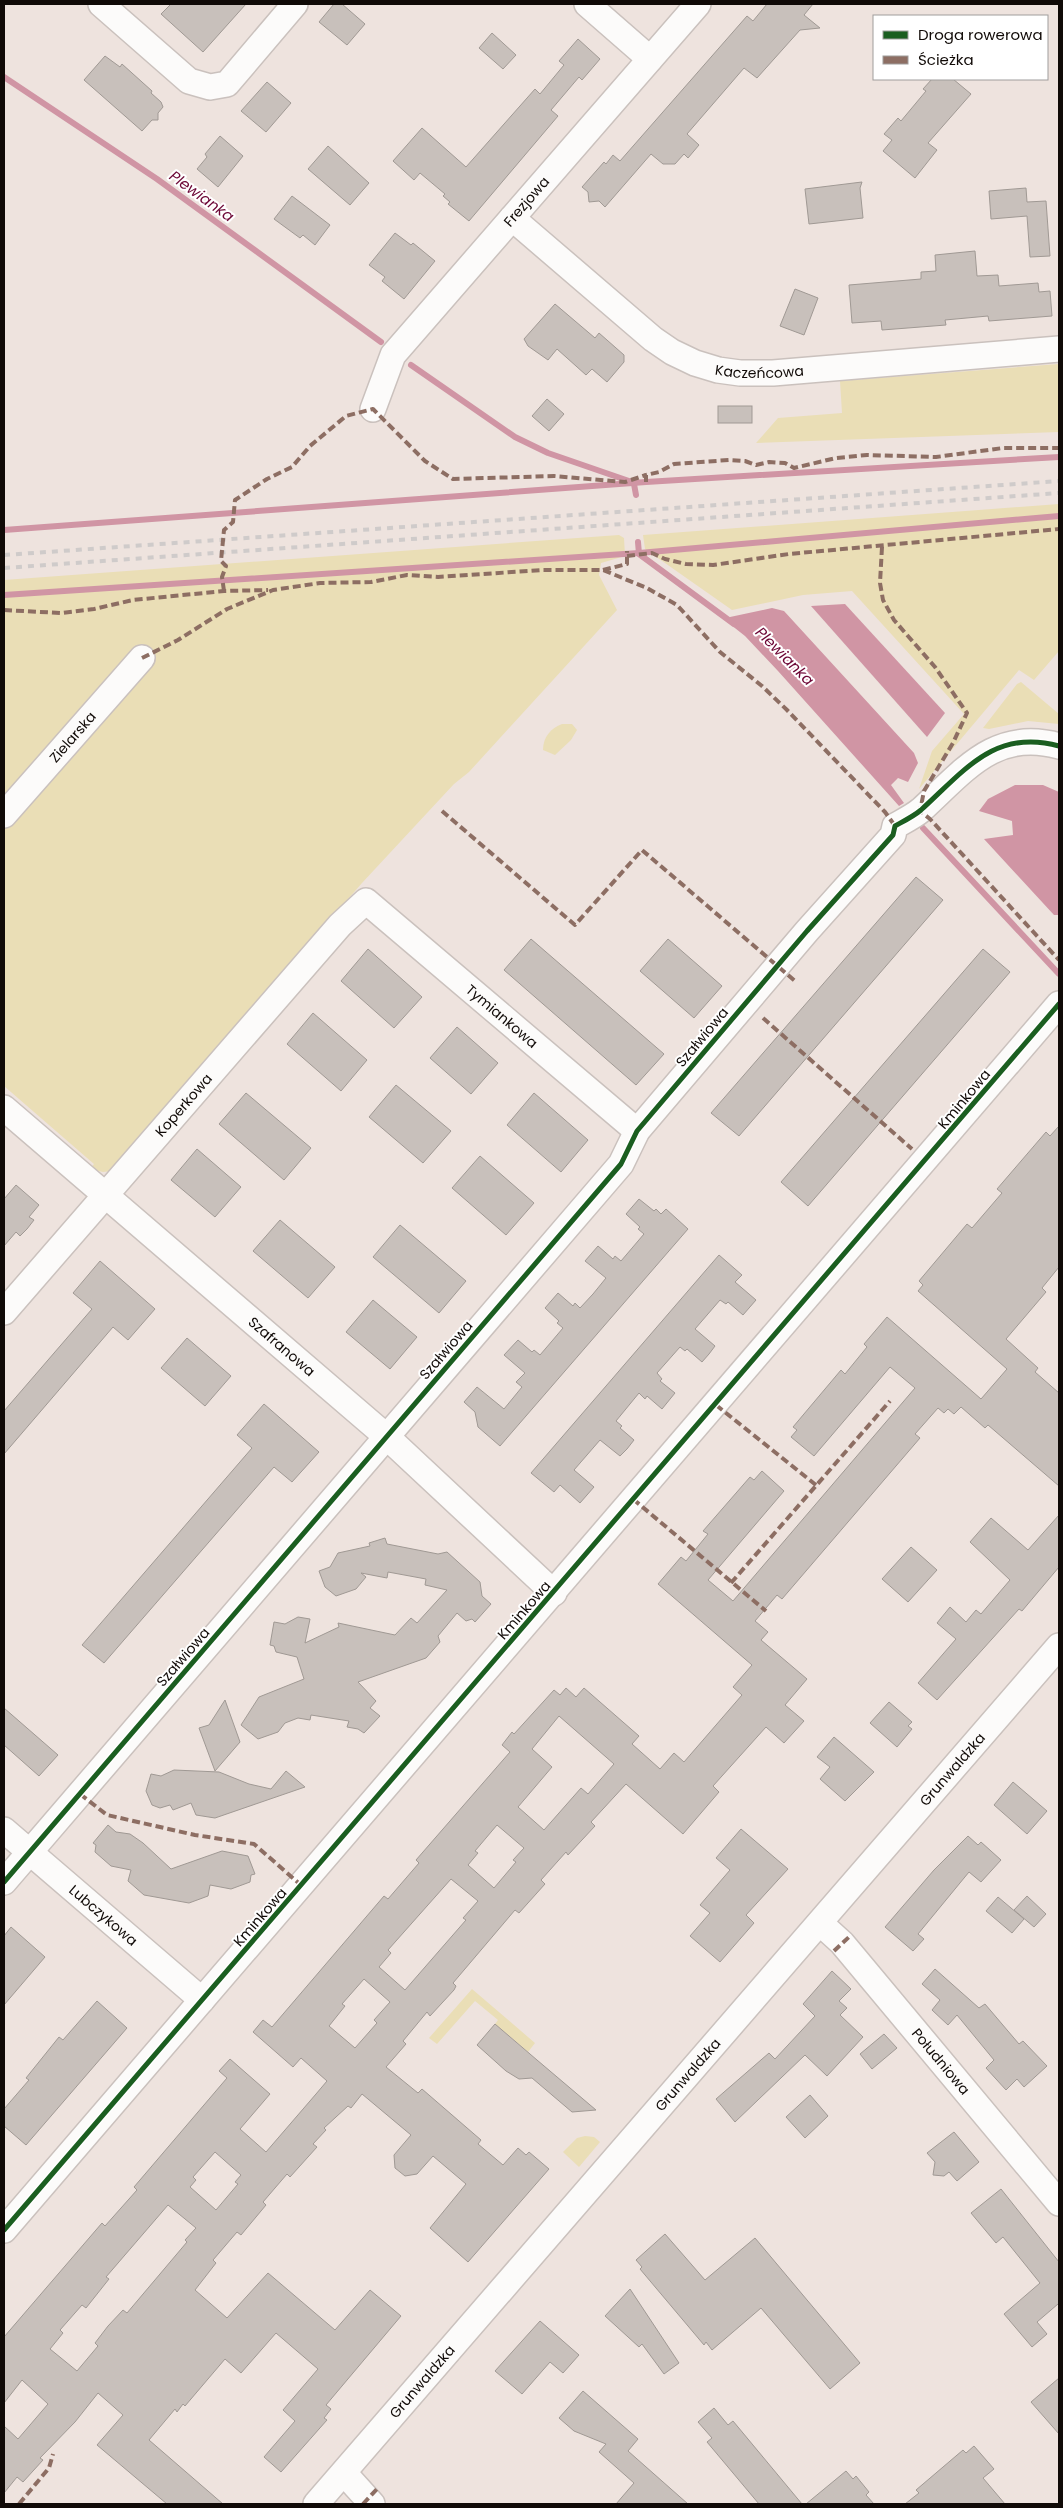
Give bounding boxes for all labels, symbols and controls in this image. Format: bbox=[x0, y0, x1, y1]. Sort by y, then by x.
legend bbox=[873, 15, 1048, 80]
text: Droga rowerowa bbox=[918, 24, 1043, 45]
text: Ścieżka bbox=[918, 49, 974, 70]
water label: Plewianka bbox=[165, 165, 239, 227]
street label: Frezjowa bbox=[499, 172, 554, 231]
street label: Kaczeńcowa bbox=[714, 360, 805, 383]
water label: Plewianka bbox=[751, 622, 819, 690]
street label: Zielarska bbox=[45, 707, 101, 767]
street label: Tymiankowa bbox=[461, 980, 542, 1053]
street label: Szałwiowa bbox=[671, 1003, 733, 1071]
street label: Kminkowa bbox=[933, 1065, 995, 1133]
street label: Koperkowa bbox=[151, 1069, 217, 1141]
street label: Szafranowa bbox=[244, 1312, 319, 1381]
street label: Szałwiowa bbox=[415, 1316, 477, 1384]
street label: Kminkowa bbox=[493, 1576, 555, 1644]
street label: Szałwiowa bbox=[152, 1623, 214, 1691]
street label: Grunwaldzka bbox=[915, 1728, 990, 1810]
street label: Lubczykowa bbox=[65, 1880, 142, 1950]
street label: Kminkowa bbox=[229, 1883, 291, 1951]
street label: Południowa bbox=[907, 2024, 975, 2099]
street label: Grunwaldzka bbox=[650, 2034, 725, 2116]
street label: Grunwaldzka bbox=[385, 2341, 459, 2422]

